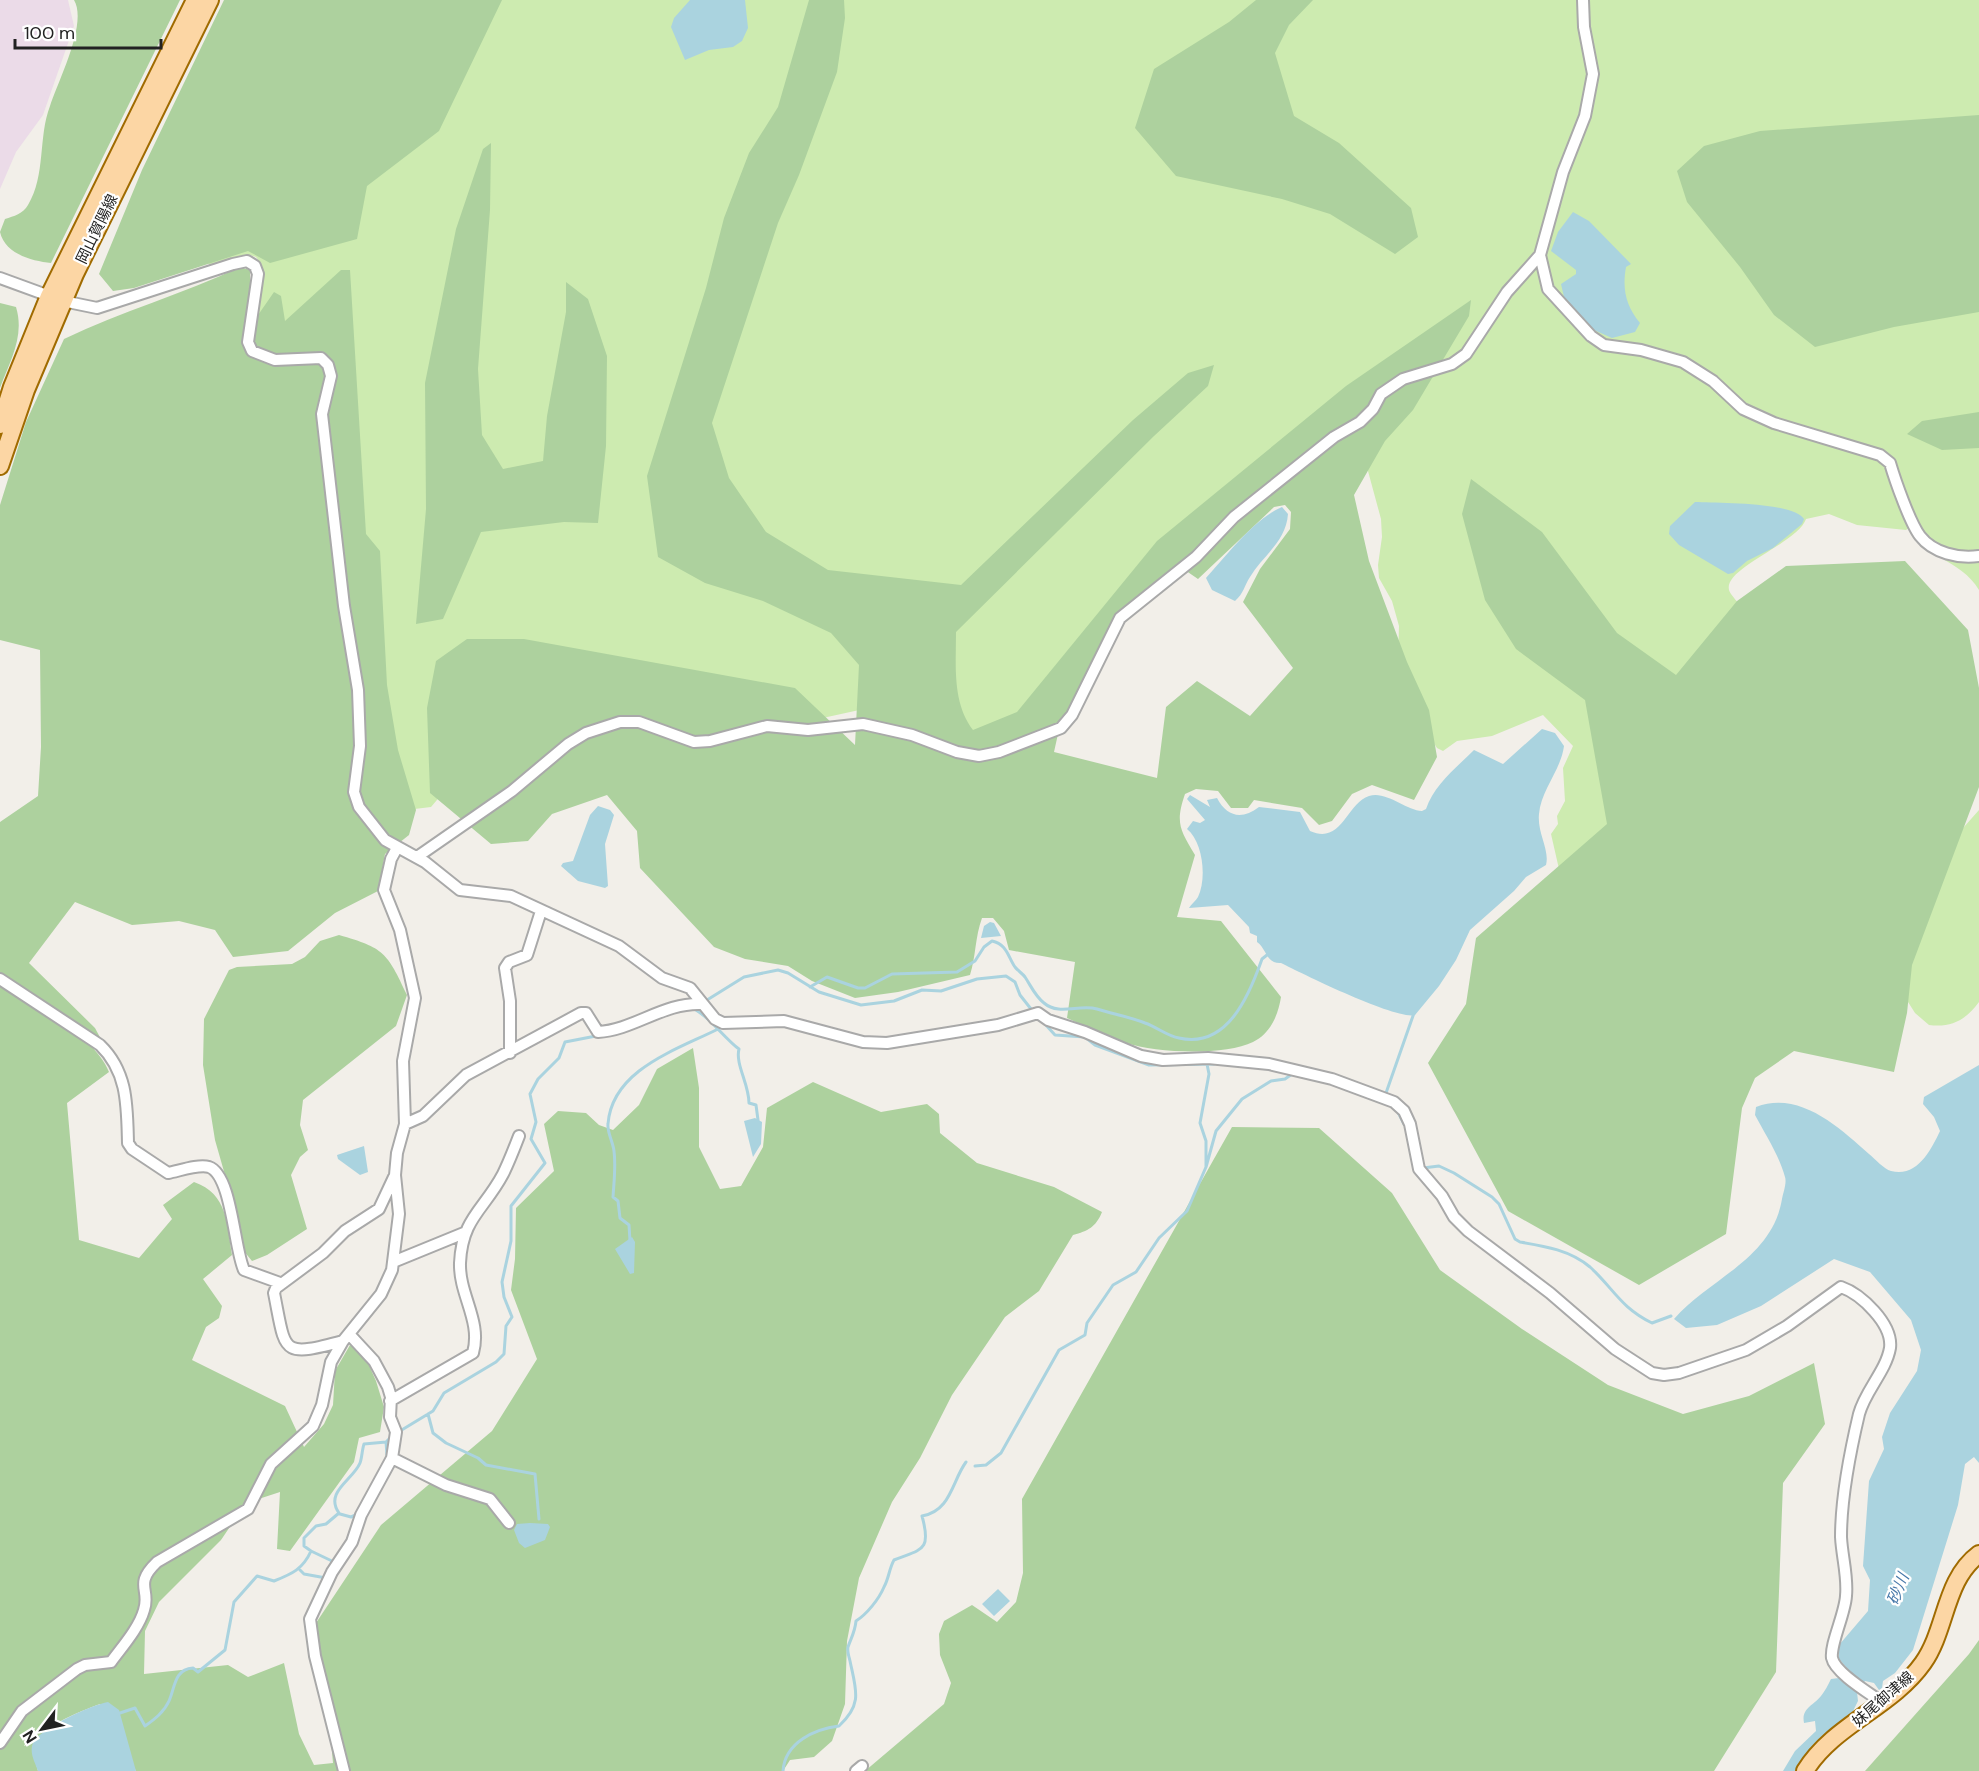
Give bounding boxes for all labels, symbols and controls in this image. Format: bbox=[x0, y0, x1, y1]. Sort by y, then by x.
scale bar bbox=[15, 12, 160, 50]
text: 100 m bbox=[24, 21, 75, 45]
street label: 岡山賀陽線 bbox=[72, 191, 122, 267]
water label: 砂川 bbox=[1882, 1568, 1914, 1608]
street label: 妹尾御津線 bbox=[1848, 1667, 1918, 1731]
north arrow bbox=[12, 1699, 72, 1759]
text: N bbox=[18, 1726, 42, 1747]

